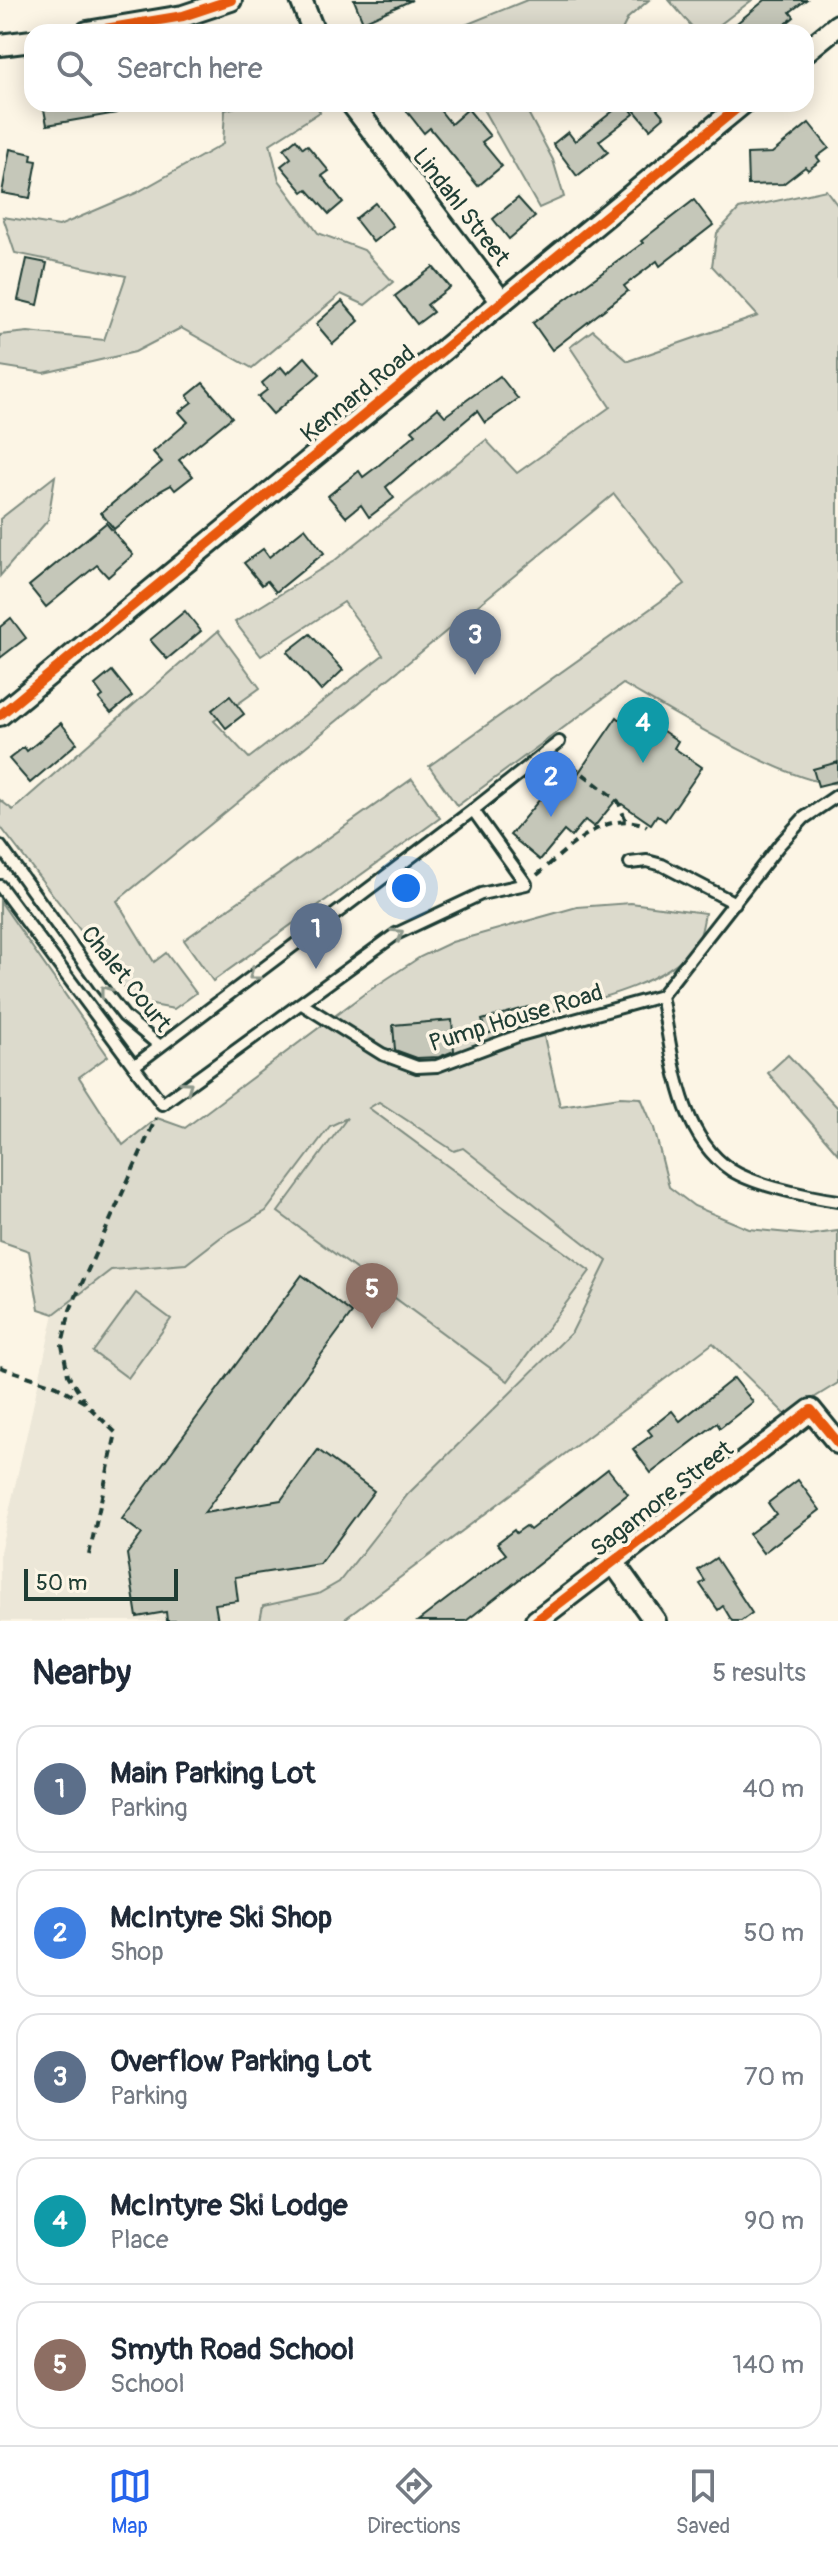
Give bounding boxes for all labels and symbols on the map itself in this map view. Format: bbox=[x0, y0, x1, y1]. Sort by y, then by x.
street label: Lindahl Street bbox=[406, 142, 516, 272]
street label: Kennard Road bbox=[295, 339, 421, 449]
pin: 3 bbox=[449, 609, 501, 675]
pin: 4 bbox=[617, 697, 669, 763]
pin: 2 bbox=[525, 751, 577, 817]
your location bbox=[386, 868, 426, 908]
pin: 1 bbox=[290, 903, 342, 969]
street label: Chalet Court bbox=[75, 920, 178, 1038]
one-way arrow bbox=[390, 929, 404, 944]
one-way arrow bbox=[248, 965, 263, 979]
street label: Pump House Road bbox=[426, 978, 606, 1058]
one-way arrow bbox=[100, 985, 114, 1000]
one-way arrow bbox=[179, 1081, 193, 1095]
pin: 5 bbox=[346, 1263, 398, 1329]
street label: Sagamore Street bbox=[585, 1434, 739, 1564]
scale bar bbox=[24, 1565, 178, 1601]

